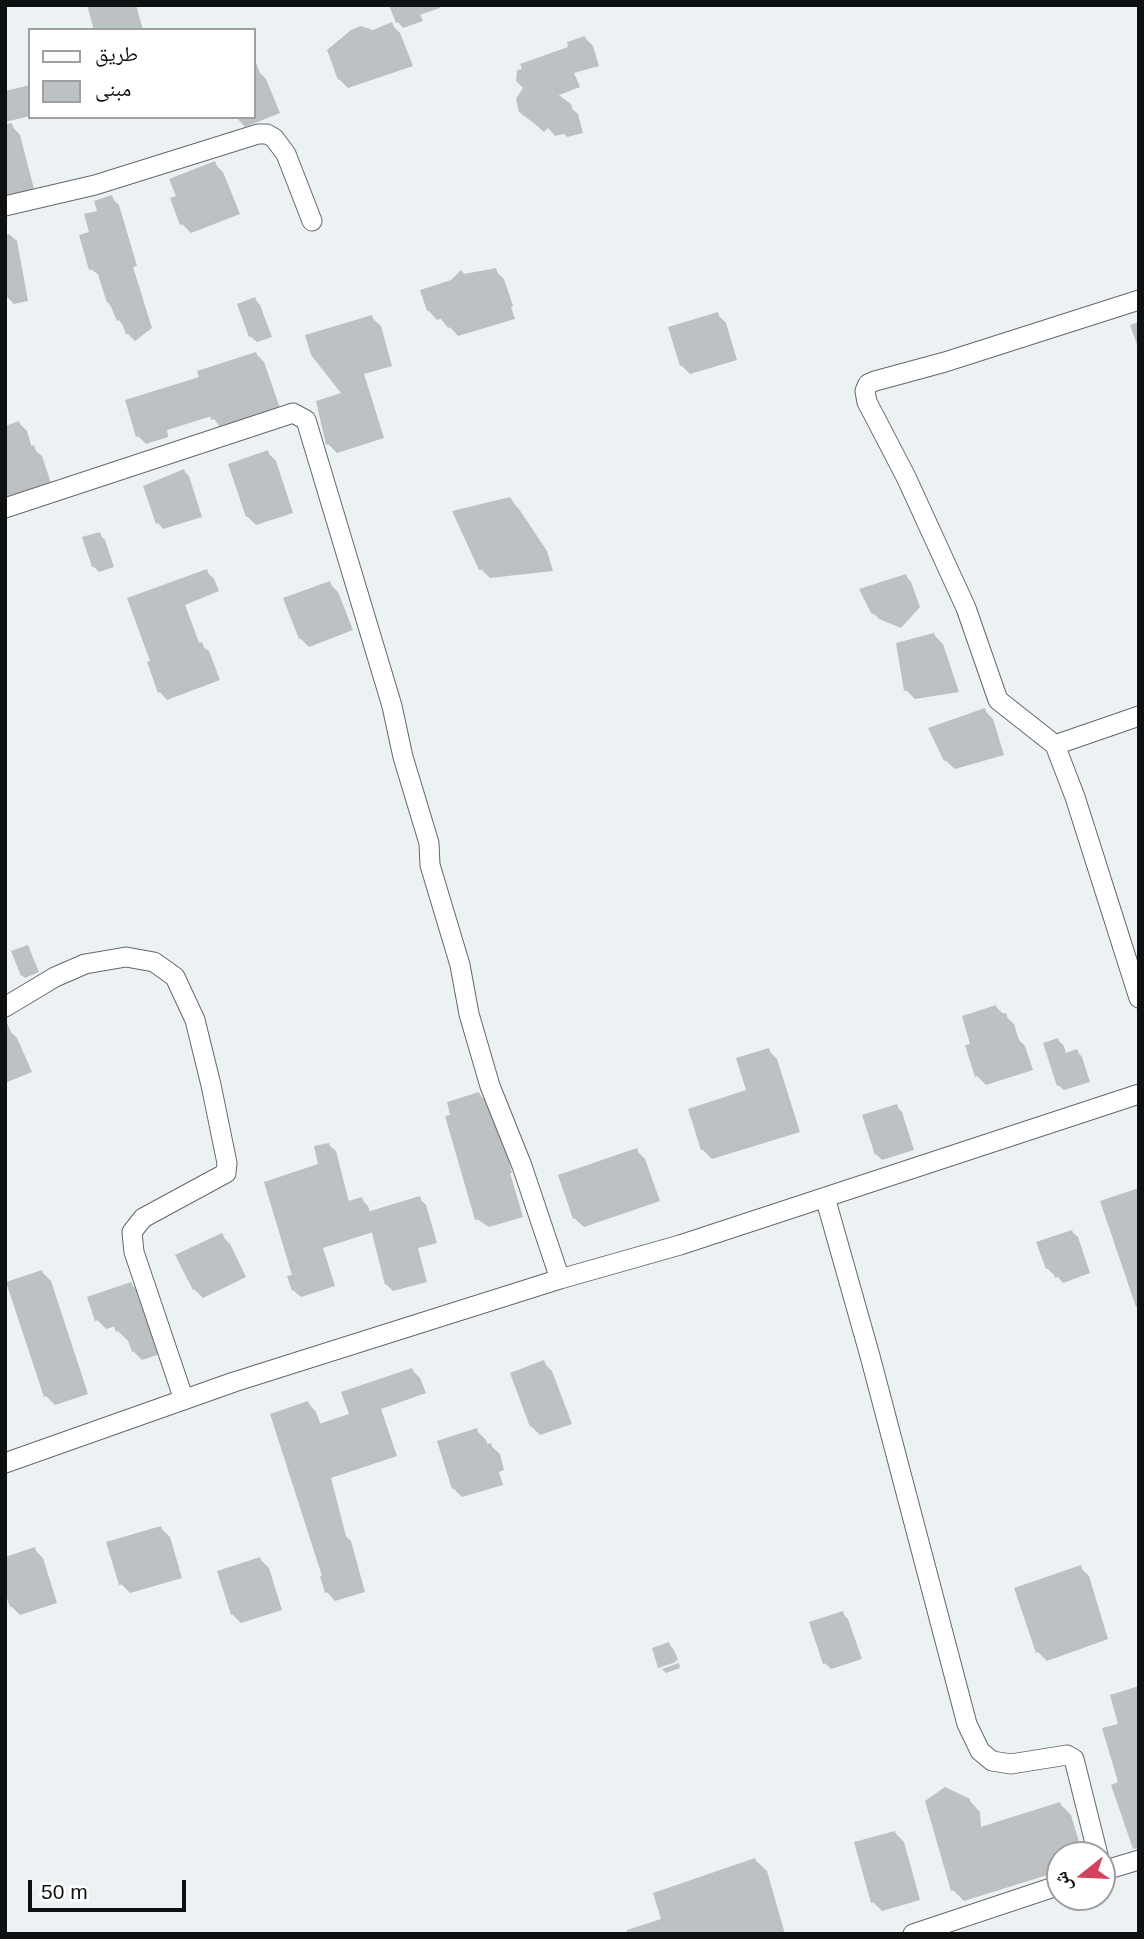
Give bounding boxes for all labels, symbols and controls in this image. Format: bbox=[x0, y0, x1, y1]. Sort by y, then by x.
legend bbox=[28, 28, 256, 119]
text: طريق bbox=[95, 42, 138, 65]
text: مبنى bbox=[95, 77, 131, 100]
north arrow bbox=[1046, 1841, 1116, 1911]
scale bar bbox=[32, 1866, 189, 1910]
text: ش bbox=[1049, 1869, 1076, 1895]
text: 50 m bbox=[41, 1880, 88, 1903]

